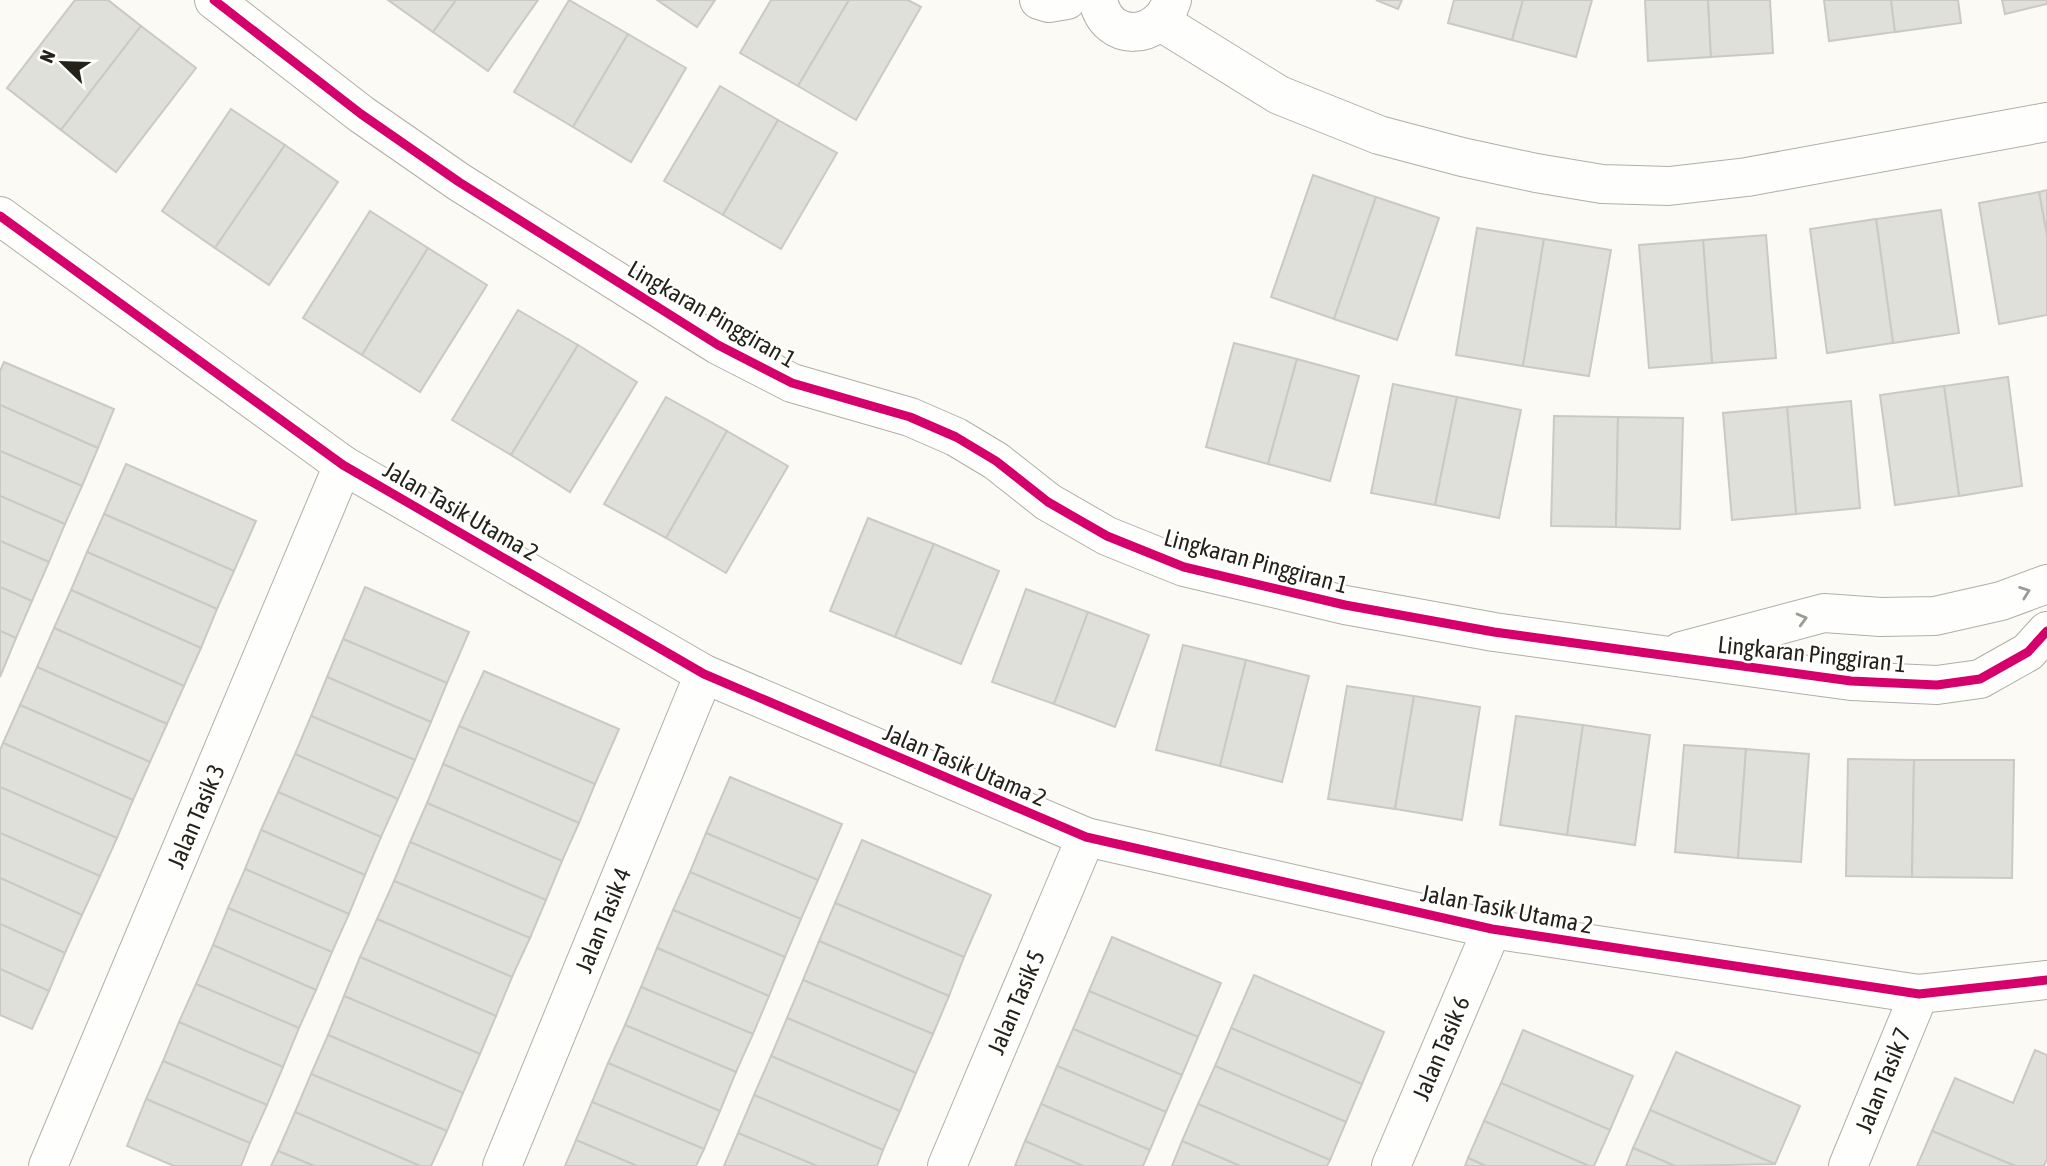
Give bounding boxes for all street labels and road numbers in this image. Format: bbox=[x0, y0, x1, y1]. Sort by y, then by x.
street label: Lingkaran Pinggiran 1 bbox=[623, 255, 801, 373]
street label: Jalan Tasik Utama 2 bbox=[379, 456, 543, 566]
street label: Lingkaran Pinggiran 1 bbox=[1161, 523, 1351, 599]
street label: Lingkaran Pinggiran 1 bbox=[1716, 631, 1908, 677]
street label: Jalan Tasik Utama 2 bbox=[879, 719, 1051, 811]
street label: Jalan Tasik 3 bbox=[162, 760, 230, 872]
street label: Jalan Tasik 4 bbox=[570, 864, 636, 976]
street label: Jalan Tasik Utama 2 bbox=[1419, 879, 1595, 939]
street label: Jalan Tasik 5 bbox=[982, 946, 1050, 1058]
street label: Jalan Tasik 6 bbox=[1407, 992, 1475, 1104]
street label: Jalan Tasik 7 bbox=[1850, 1024, 1916, 1136]

